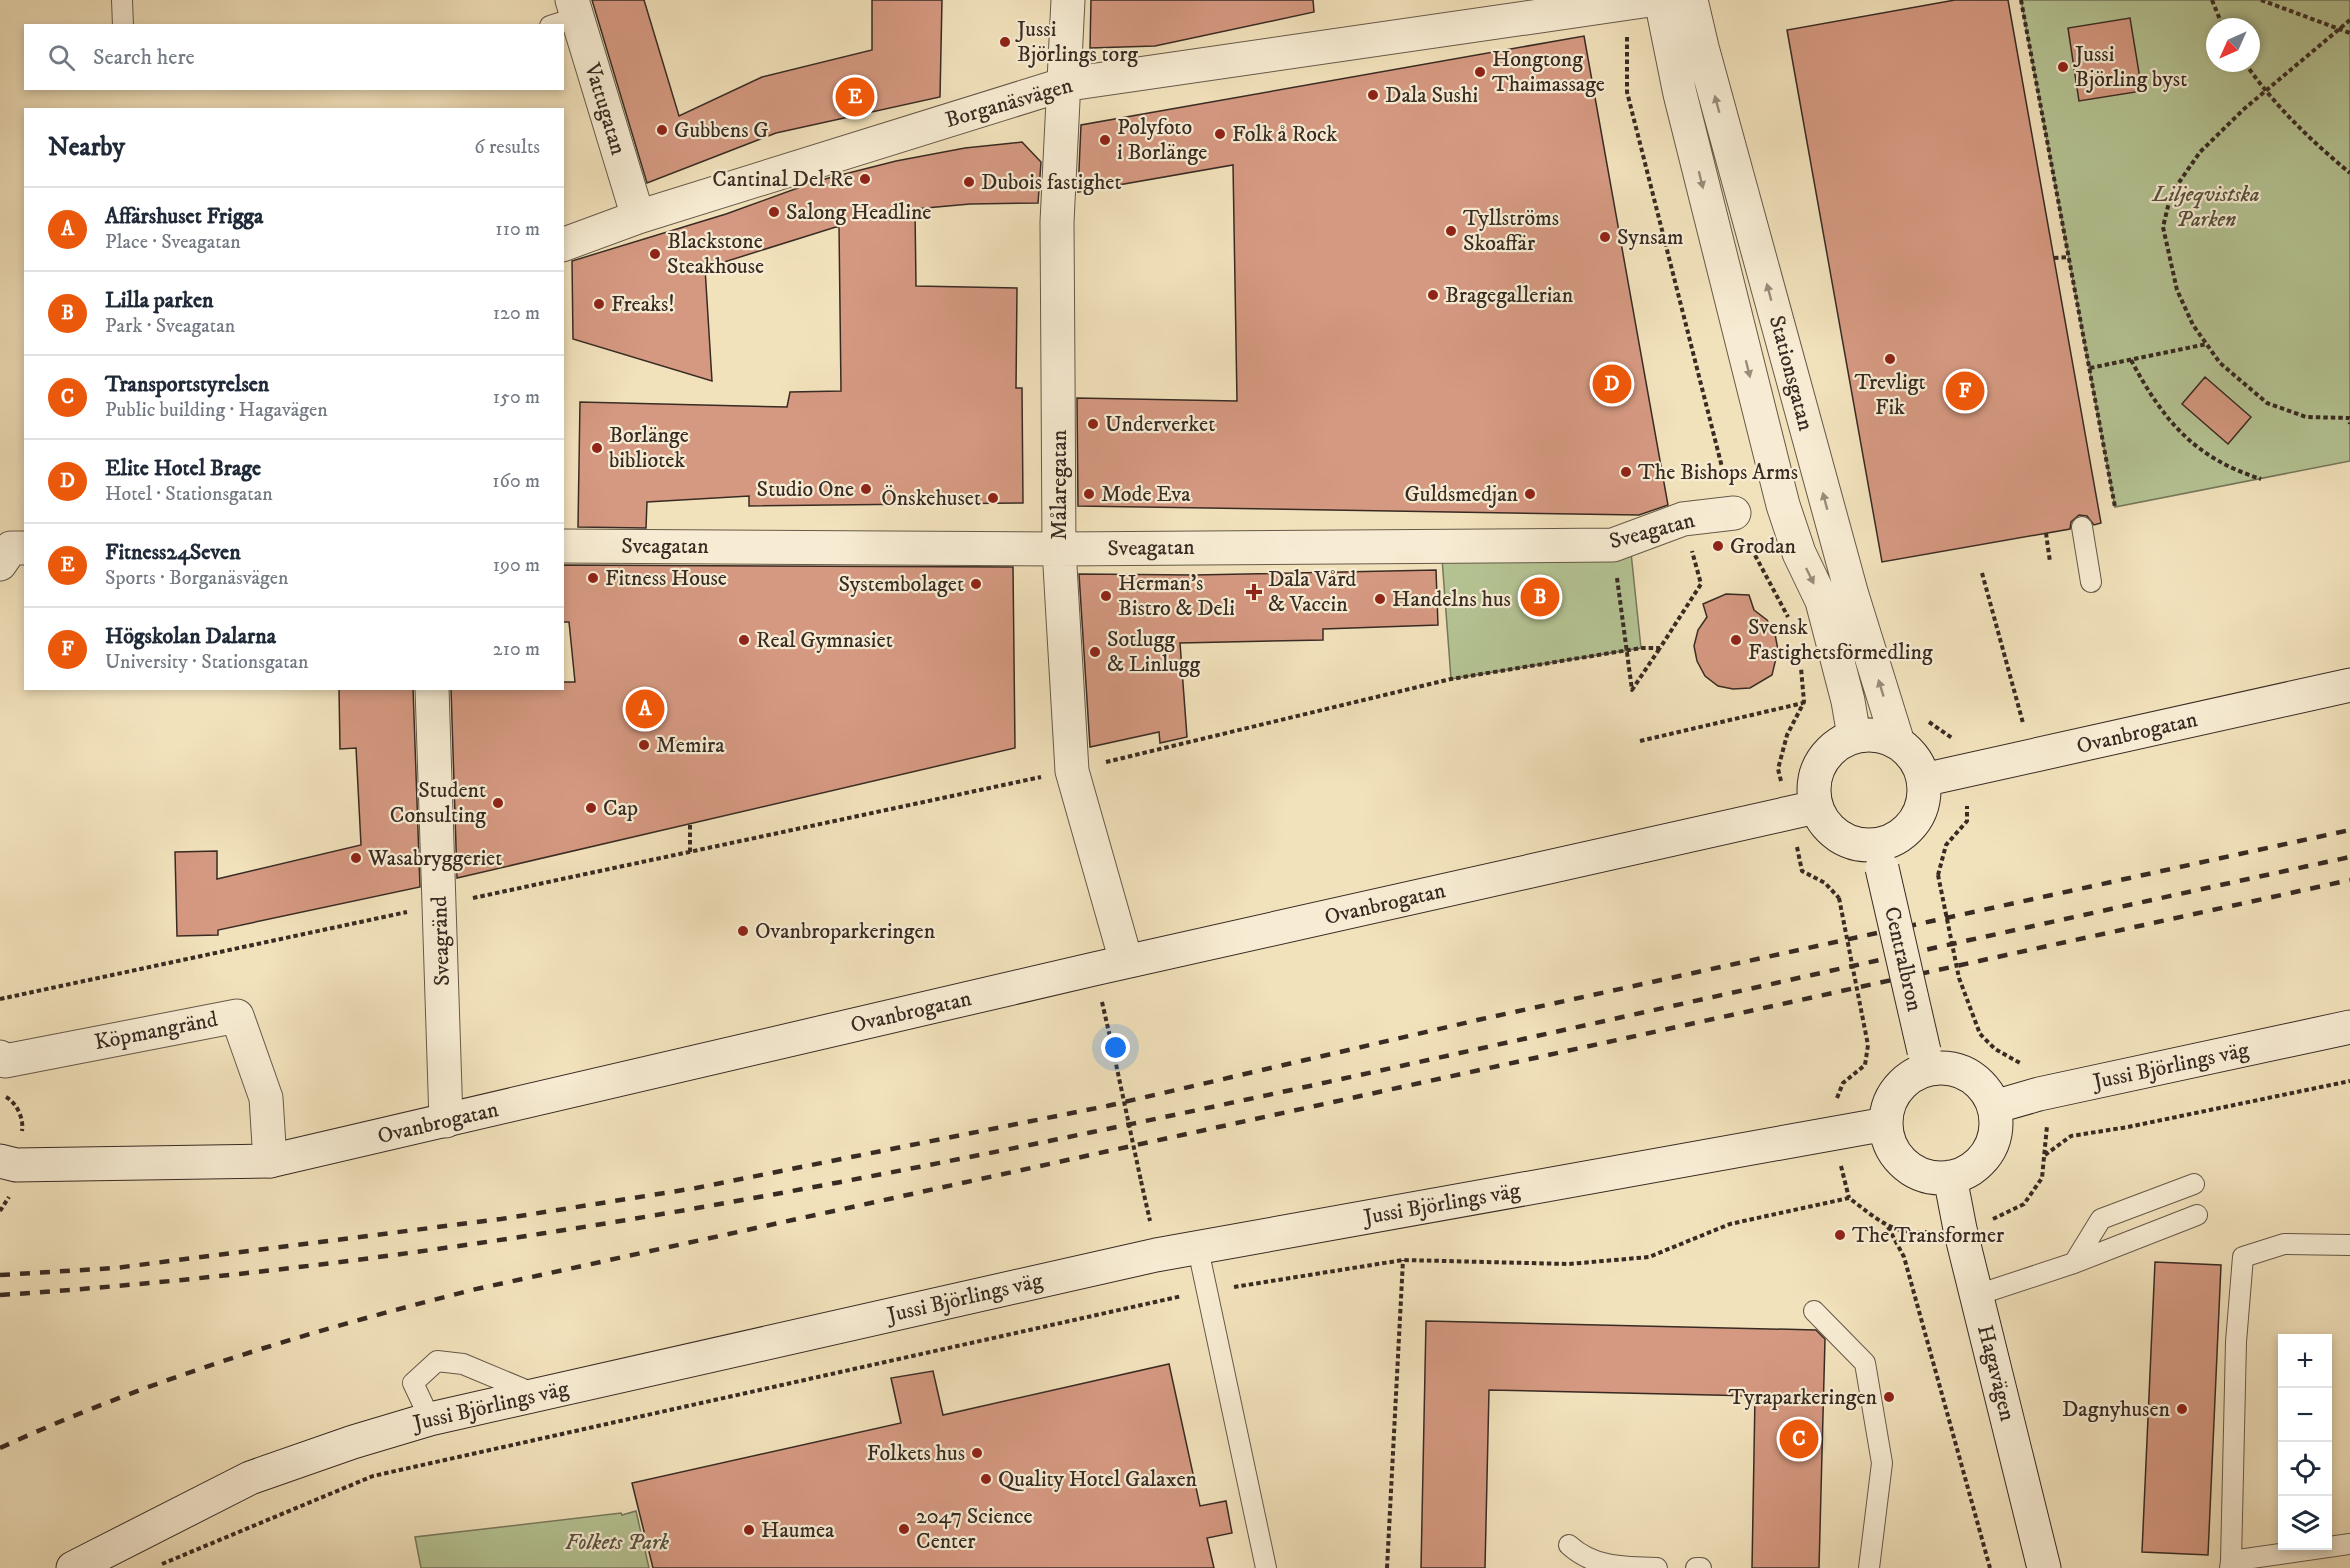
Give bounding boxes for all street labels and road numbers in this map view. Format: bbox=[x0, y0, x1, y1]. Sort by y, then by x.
street label: Vattugatan bbox=[578, 59, 632, 159]
street label: Borganäsvägen bbox=[942, 72, 1076, 134]
street label: Stationsgatan bbox=[1763, 312, 1819, 434]
street label: Målaregatan bbox=[1046, 429, 1073, 540]
street label: Sveagatan bbox=[1606, 507, 1698, 555]
street label: Sveagatan bbox=[621, 533, 709, 560]
street label: Sveagatan bbox=[1107, 534, 1195, 562]
street label: Ovanbrogatan bbox=[2074, 706, 2201, 760]
street label: Ovanbrogatan bbox=[1322, 877, 1449, 931]
street label: Sveagränd bbox=[426, 896, 456, 986]
street label: Centralbron bbox=[1878, 904, 1928, 1015]
street label: Ovanbrogatan bbox=[848, 985, 975, 1039]
street label: Köpmangränd bbox=[92, 1006, 220, 1056]
street label: Jussi Björlings väg bbox=[2089, 1036, 2251, 1096]
street label: Ovanbrogatan bbox=[375, 1096, 502, 1150]
street label: Jussi Björlings väg bbox=[1360, 1177, 1523, 1231]
street label: Jussi Björlings väg bbox=[883, 1267, 1045, 1329]
street label: Hagavägen bbox=[1971, 1322, 2021, 1424]
street label: Jussi Björlings väg bbox=[409, 1375, 571, 1437]

